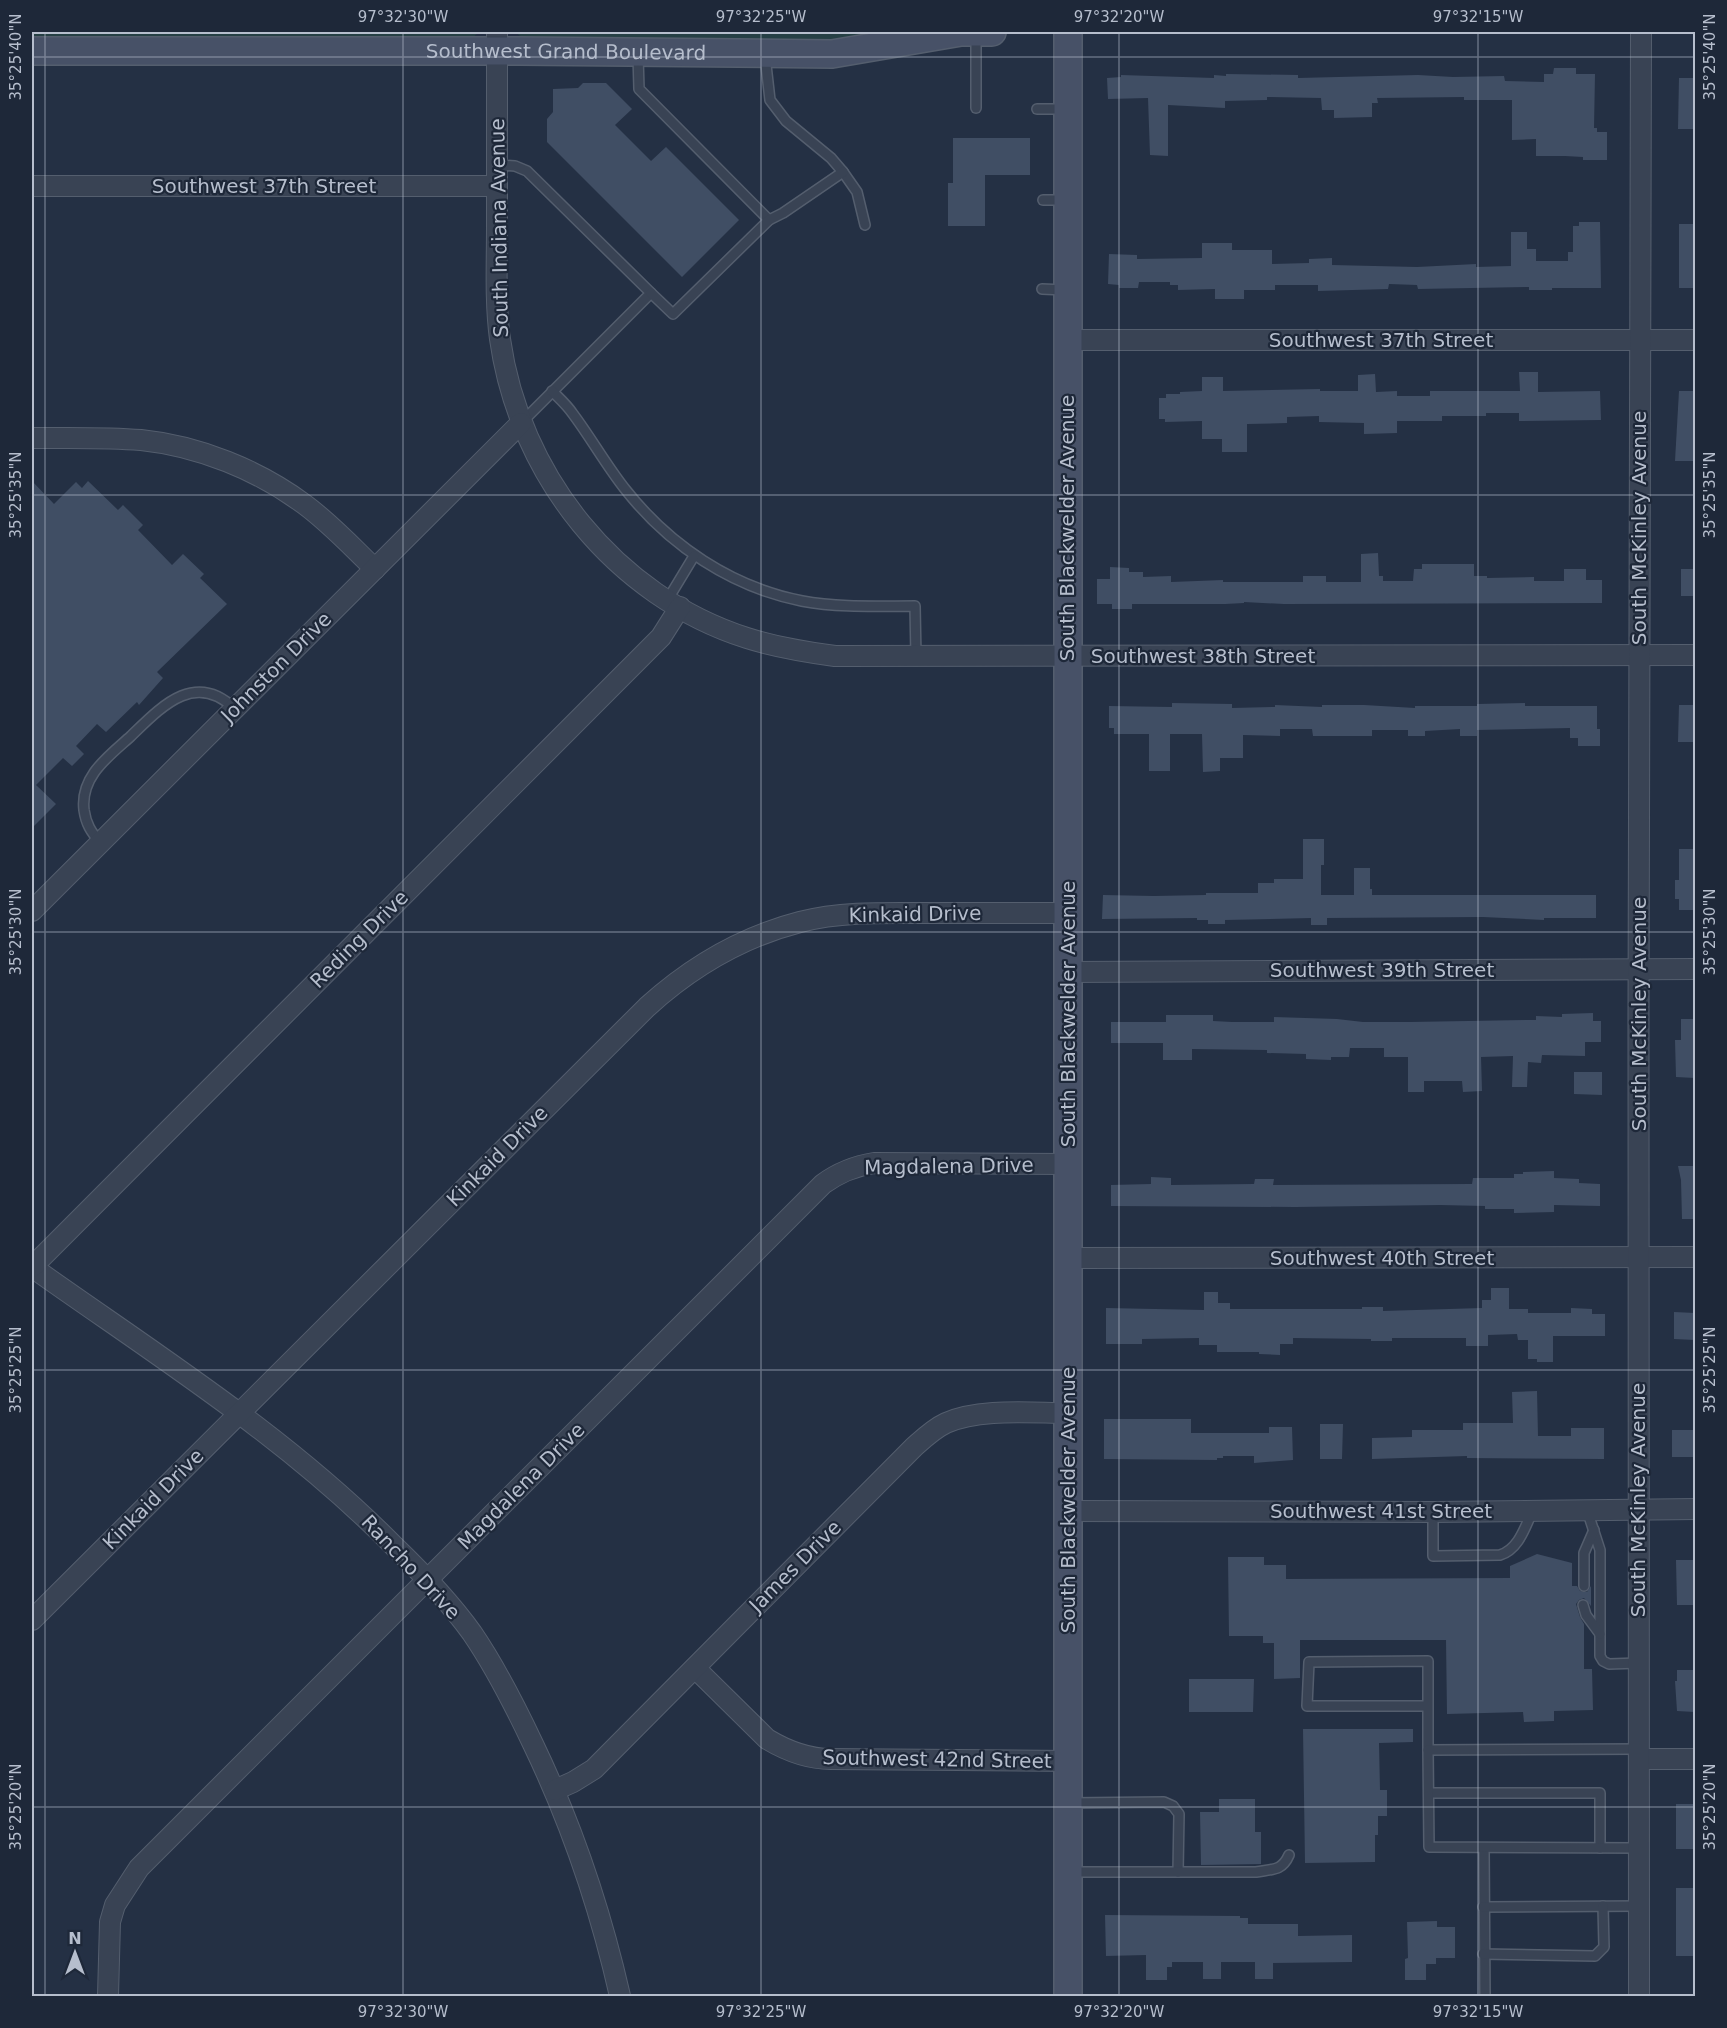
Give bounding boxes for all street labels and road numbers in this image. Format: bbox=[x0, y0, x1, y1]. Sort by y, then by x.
street label: Southwest Grand Boulevard bbox=[426, 39, 706, 65]
street label: South Indiana Avenue bbox=[485, 118, 513, 338]
street label: Southwest 37th Street bbox=[152, 174, 376, 198]
street label: Southwest 37th Street bbox=[1269, 328, 1493, 352]
street label: South Blackwelder Avenue bbox=[1055, 395, 1079, 661]
street label: South McKinley Avenue bbox=[1627, 411, 1651, 645]
street label: Johnston Drive bbox=[214, 607, 336, 729]
street label: Southwest 38th Street bbox=[1091, 644, 1315, 668]
street label: South Blackwelder Avenue bbox=[1056, 881, 1080, 1147]
street label: Reding Drive bbox=[305, 885, 413, 993]
street label: South McKinley Avenue bbox=[1627, 897, 1651, 1131]
street label: Kinkaid Drive bbox=[848, 901, 982, 927]
street label: Southwest 39th Street bbox=[1270, 958, 1494, 982]
street label: Kinkaid Drive bbox=[442, 1101, 552, 1211]
street label: Magdalena Drive bbox=[864, 1153, 1034, 1179]
street label: Southwest 40th Street bbox=[1270, 1246, 1494, 1270]
street label: South Blackwelder Avenue bbox=[1056, 1367, 1080, 1633]
street label: South McKinley Avenue bbox=[1626, 1383, 1650, 1617]
street label: Magdalena Drive bbox=[453, 1418, 589, 1554]
street label: Kinkaid Drive bbox=[98, 1444, 208, 1554]
street label: Southwest 41st Street bbox=[1270, 1499, 1492, 1523]
street label: Rancho Drive bbox=[357, 1510, 465, 1624]
street label: James Drive bbox=[743, 1515, 846, 1618]
street label: Southwest 42nd Street bbox=[822, 1745, 1052, 1773]

